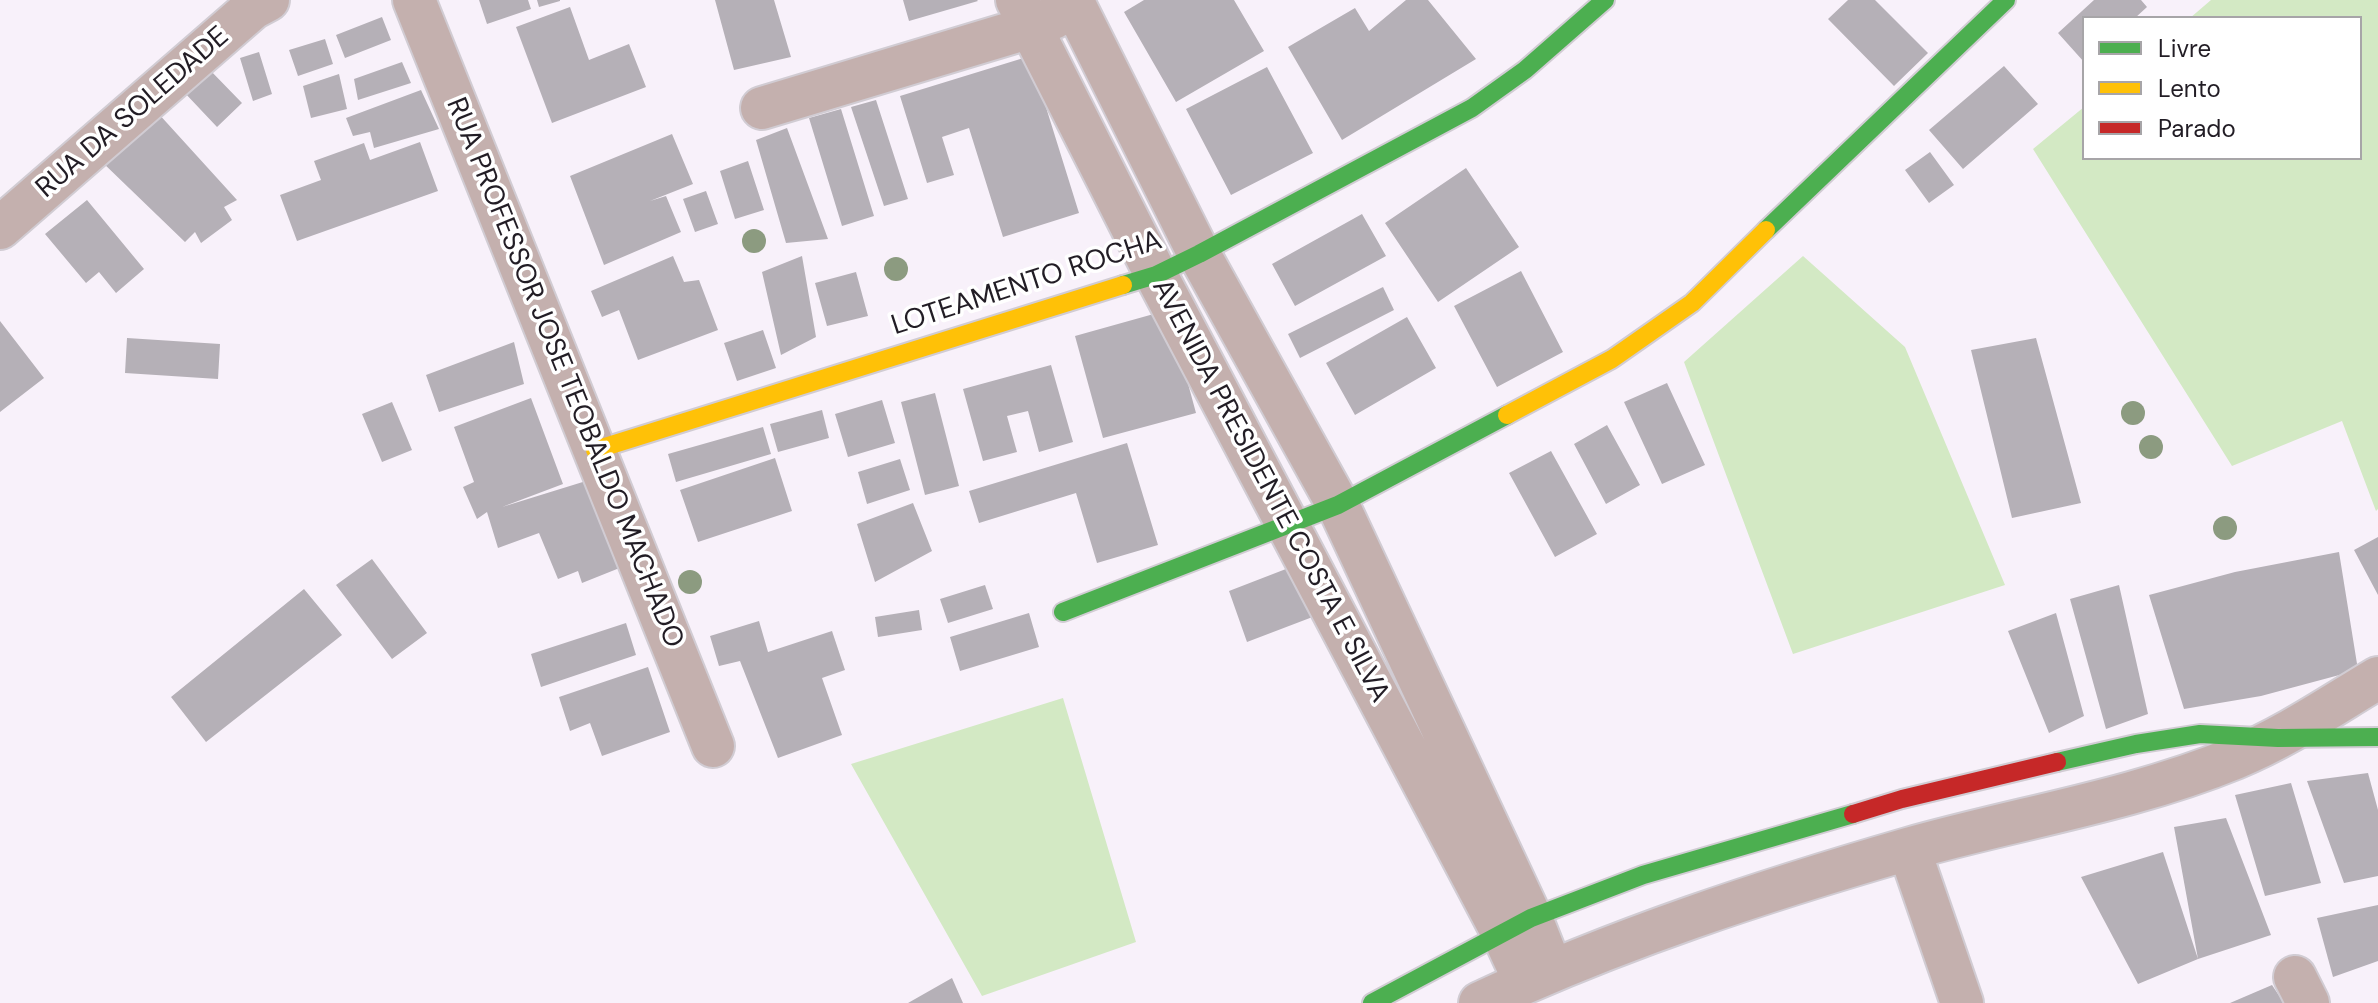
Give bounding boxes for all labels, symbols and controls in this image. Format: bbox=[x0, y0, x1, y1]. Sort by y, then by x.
legend bbox=[2082, 16, 2362, 160]
street label: RUA DA SOLEDADE bbox=[30, 20, 236, 206]
text: Livre bbox=[2158, 33, 2211, 64]
text: Lento bbox=[2158, 73, 2221, 104]
street label: RUA PROFESSOR JOSE TEOBALDO MACHADO bbox=[438, 93, 690, 653]
text: Parado bbox=[2158, 113, 2236, 144]
street label: LOTEAMENTO ROCHA bbox=[888, 224, 1166, 344]
street label: AVENIDA PRESIDENTE COSTA E SILVA bbox=[1144, 274, 1396, 708]

